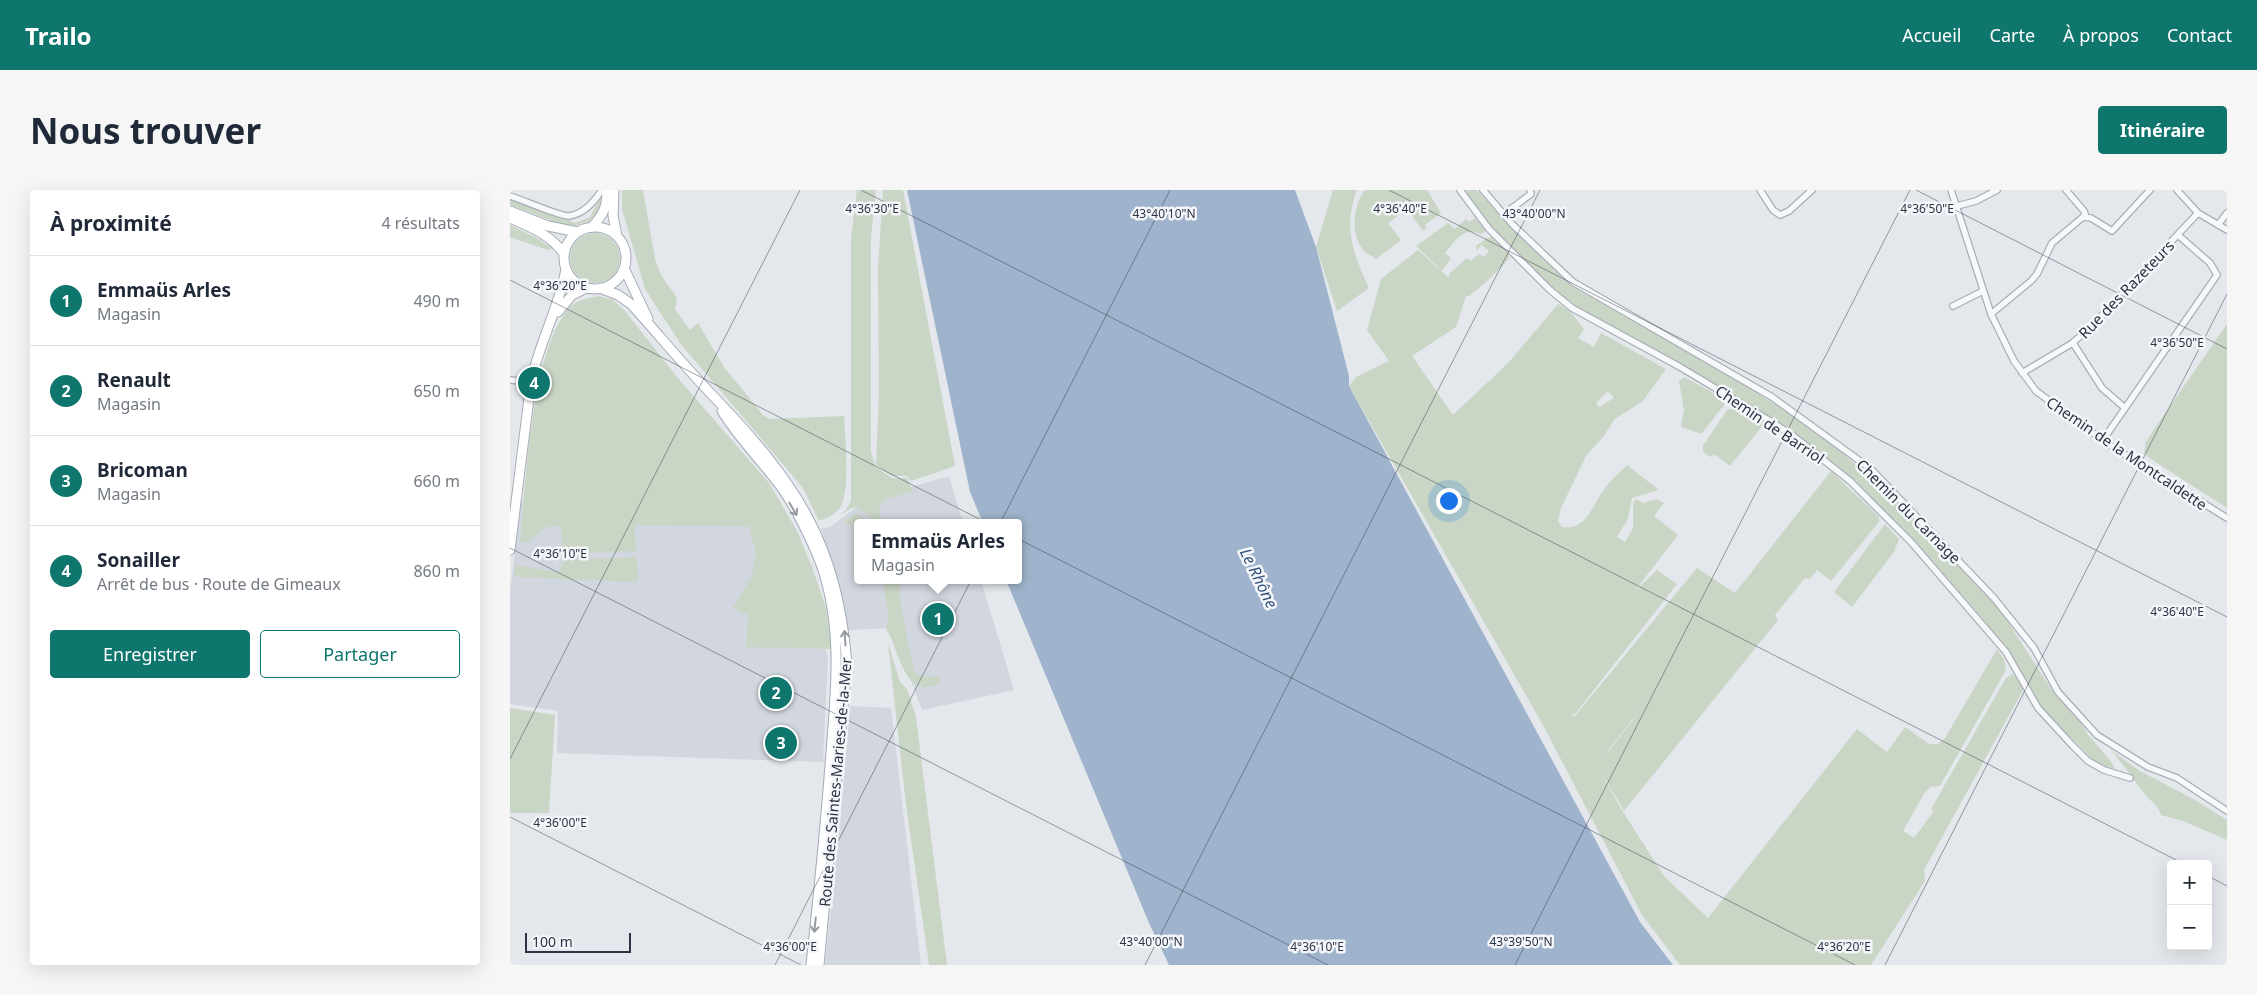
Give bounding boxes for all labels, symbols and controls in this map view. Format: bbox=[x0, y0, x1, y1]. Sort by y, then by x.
text: Trailo bbox=[25, 19, 92, 52]
text: Accueil bbox=[1902, 23, 1962, 47]
text: Carte bbox=[1990, 23, 2035, 47]
text: À propos bbox=[2063, 23, 2139, 47]
text: Contact bbox=[2167, 23, 2232, 47]
button: Itinéraire bbox=[2098, 106, 2227, 154]
text: Nous trouver bbox=[30, 107, 261, 154]
text: 4°36'30"E bbox=[845, 200, 899, 217]
text: 4°36'40"E bbox=[1373, 200, 1427, 217]
text: 4°36'50"E bbox=[1900, 200, 1954, 217]
text: 43°40'10"N bbox=[1132, 205, 1196, 222]
text: 43°40'00"N bbox=[1502, 205, 1566, 222]
text: À proximité bbox=[50, 209, 172, 237]
text: 4 résultats bbox=[382, 212, 460, 234]
street label: Rue des Razeteurs bbox=[2074, 235, 2178, 343]
text: Emmaüs Arles bbox=[97, 277, 231, 303]
text: 4°36'20"E bbox=[533, 277, 587, 294]
text: 1 bbox=[61, 290, 71, 312]
text: 490 m bbox=[413, 290, 460, 312]
text: Magasin bbox=[97, 303, 161, 325]
text: 4°36'50"E bbox=[2150, 334, 2204, 351]
pin: 4 bbox=[518, 364, 550, 402]
text: Renault bbox=[97, 367, 171, 393]
text: 2 bbox=[61, 380, 71, 402]
text: 650 m bbox=[413, 380, 460, 402]
street label: Chemin de Barriol bbox=[1712, 380, 1828, 468]
street label: Chemin de la Montcaldette bbox=[2043, 392, 2211, 514]
text: Magasin bbox=[97, 393, 161, 415]
street label: Chemin du Carnage bbox=[1852, 454, 1966, 568]
text: Bricoman bbox=[97, 457, 188, 483]
text: 3 bbox=[61, 470, 71, 492]
text: 660 m bbox=[413, 470, 460, 492]
text: Magasin bbox=[97, 483, 161, 505]
your location bbox=[1436, 488, 1462, 514]
one-way arrow bbox=[789, 501, 799, 515]
popup bbox=[854, 519, 1022, 584]
text: Emmaüs Arles bbox=[871, 528, 1005, 554]
water label: Le Rhône bbox=[1235, 544, 1283, 612]
text: 4°36'10"E bbox=[533, 545, 587, 562]
text: Sonailler bbox=[97, 547, 180, 573]
text: Magasin bbox=[871, 554, 935, 576]
text: 4 bbox=[61, 560, 71, 582]
text: 860 m bbox=[413, 560, 460, 582]
text: Arrêt de bus · Route de Gimeaux bbox=[97, 573, 341, 595]
pin: 1 bbox=[922, 600, 954, 638]
text: 4°36'40"E bbox=[2150, 603, 2204, 620]
button: Enregistrer bbox=[50, 630, 250, 678]
button: Partager bbox=[260, 630, 460, 678]
one-way arrow bbox=[840, 630, 849, 646]
street label: Route des Saintes-Maries-de-la-Mer bbox=[814, 656, 856, 908]
pin: 2 bbox=[760, 674, 792, 712]
pin: 3 bbox=[765, 724, 797, 762]
text: 4°36'00"E bbox=[533, 814, 587, 831]
map controls bbox=[2167, 860, 2212, 950]
button: + bbox=[2167, 860, 2212, 905]
button: − bbox=[2167, 905, 2212, 950]
one-way arrow bbox=[810, 916, 820, 932]
scale bar bbox=[525, 930, 631, 953]
text: 100 m bbox=[532, 932, 573, 951]
text: 43°40'00"N bbox=[1119, 933, 1183, 950]
text: 43°39'50"N bbox=[1489, 933, 1553, 950]
text: 4°36'00"E bbox=[763, 938, 817, 955]
text: 4°36'10"E bbox=[1290, 938, 1344, 955]
text: 4°36'20"E bbox=[1817, 938, 1871, 955]

